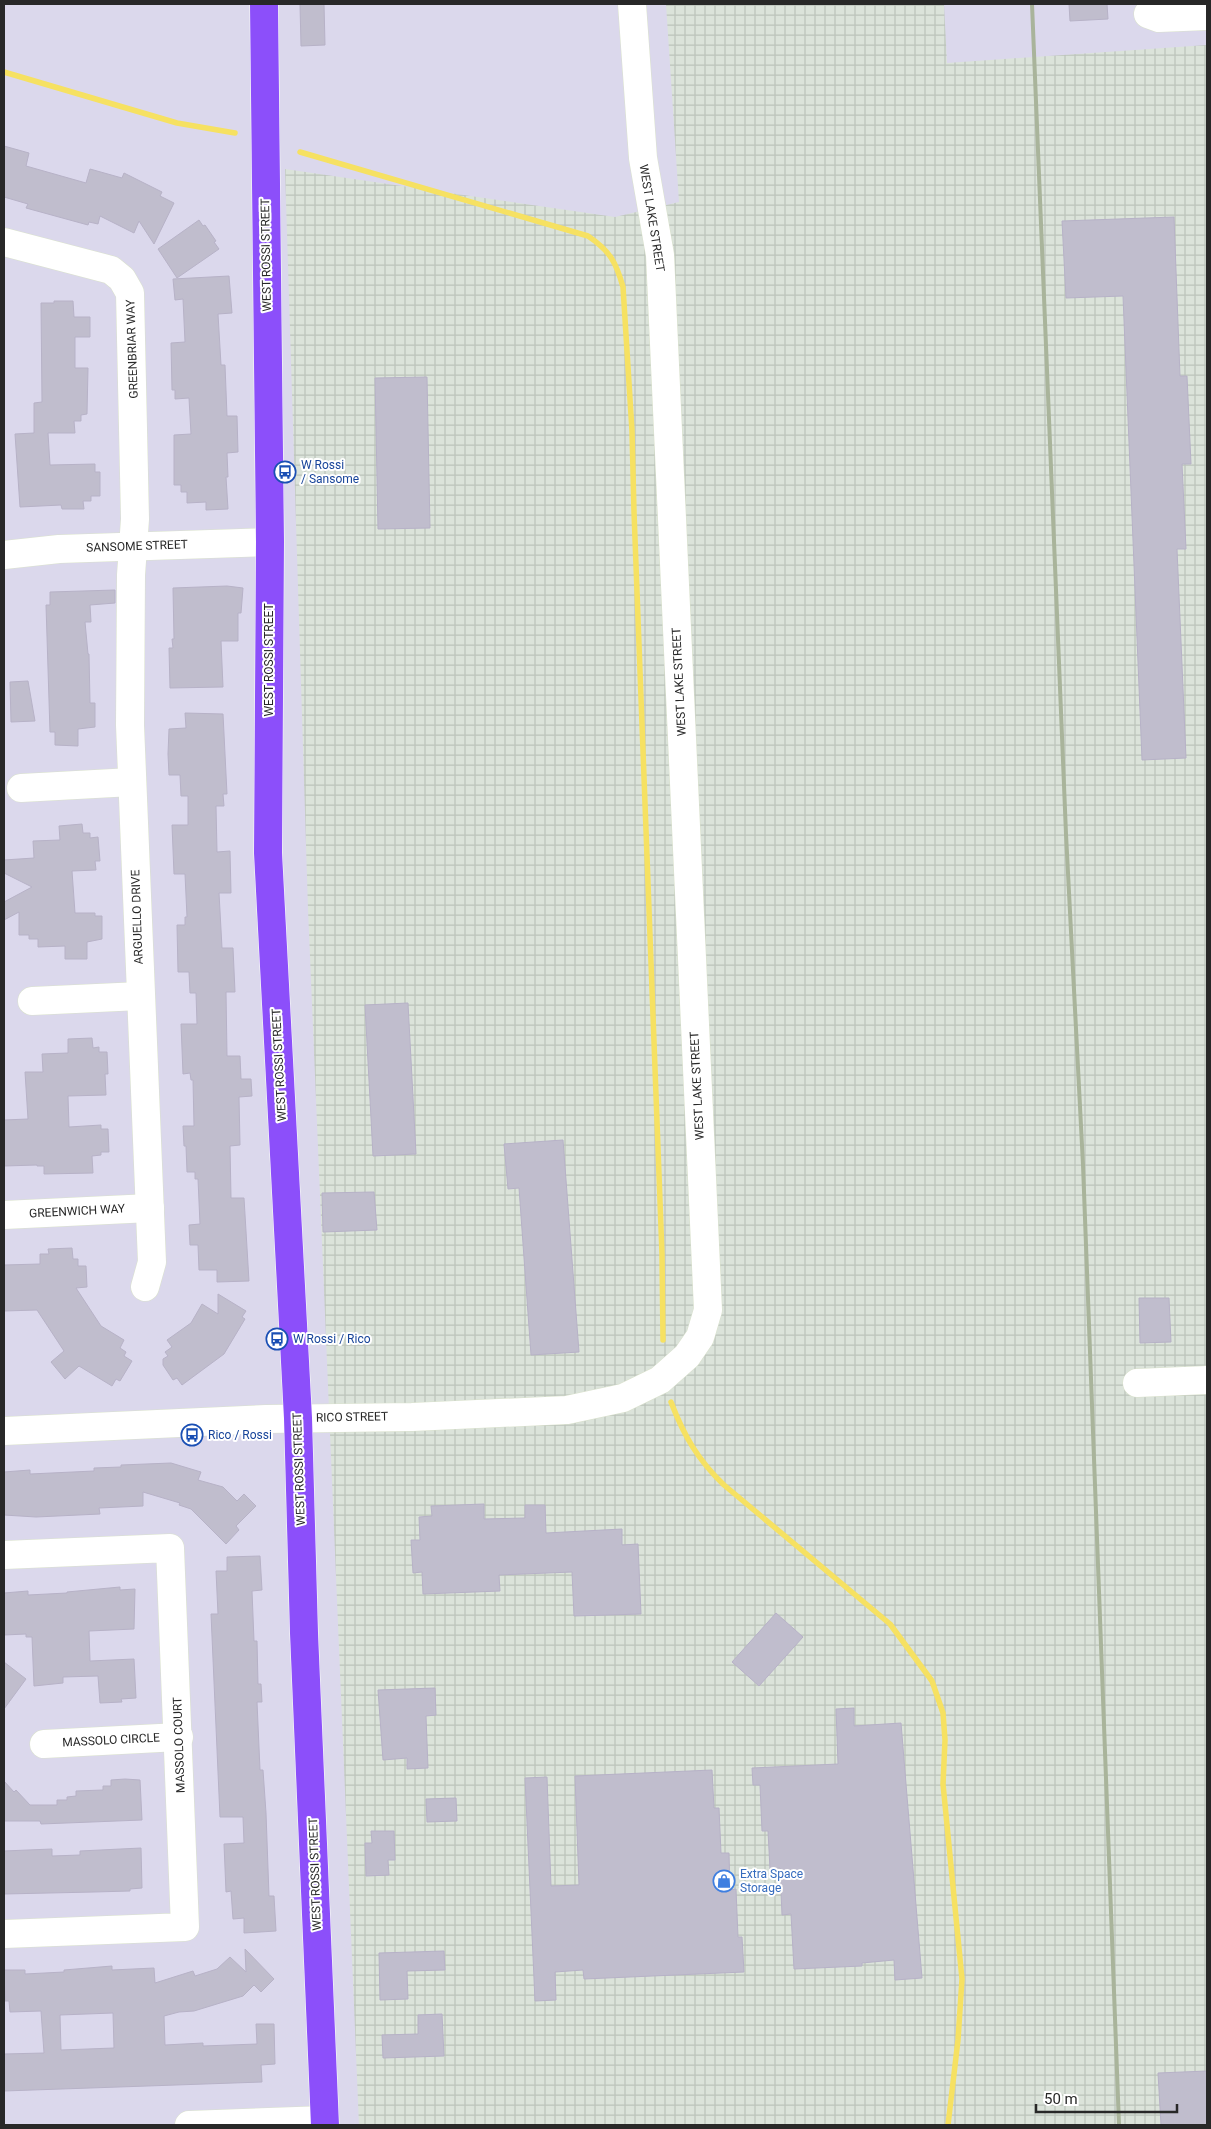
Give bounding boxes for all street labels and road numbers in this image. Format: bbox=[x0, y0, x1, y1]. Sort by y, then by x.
street label: WEST LAKE STREET bbox=[637, 163, 667, 273]
street label: WEST ROSSI STREET bbox=[258, 198, 274, 312]
street label: GREENBRIAR WAY bbox=[123, 298, 141, 399]
street label: SANSOME STREET bbox=[86, 537, 188, 555]
street label: WEST ROSSI STREET bbox=[262, 603, 276, 717]
street label: WEST LAKE STREET bbox=[669, 627, 689, 737]
street label: ARGUELLO DRIVE bbox=[128, 869, 146, 965]
street label: WEST ROSSI STREET bbox=[269, 1008, 289, 1122]
street label: WEST LAKE STREET bbox=[687, 1031, 707, 1141]
street label: GREENWICH WAY bbox=[29, 1201, 126, 1221]
street label: RICO STREET bbox=[316, 1409, 388, 1425]
street label: WEST ROSSI STREET bbox=[290, 1412, 308, 1526]
street label: MASSOLO COURT bbox=[170, 1697, 188, 1793]
street label: MASSOLO CIRCLE bbox=[62, 1730, 160, 1750]
street label: WEST ROSSI STREET bbox=[306, 1817, 324, 1931]

